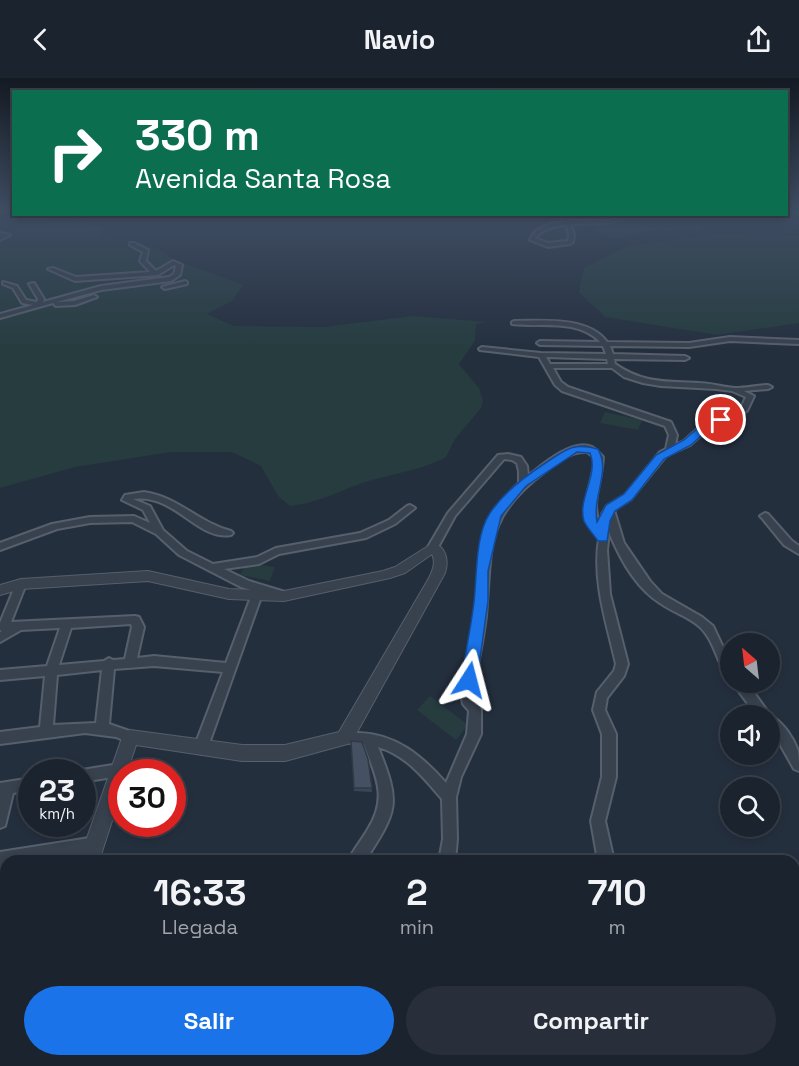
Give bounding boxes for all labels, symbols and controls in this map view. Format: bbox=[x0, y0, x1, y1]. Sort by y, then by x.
text: Navio bbox=[364, 22, 435, 57]
icon: back bbox=[24, 23, 57, 56]
icon: share bbox=[742, 23, 775, 56]
text: 330 m bbox=[135, 109, 260, 162]
icon: right bbox=[36, 114, 114, 192]
text: Avenida Santa Rosa bbox=[135, 161, 391, 196]
pin bbox=[695, 394, 746, 445]
icon: arrive bbox=[704, 403, 737, 436]
north arrow bbox=[720, 633, 780, 693]
map controls bbox=[720, 633, 780, 837]
position arrow bbox=[437, 648, 501, 712]
button: sound bbox=[720, 705, 780, 765]
speed limit sign: 30 bbox=[108, 759, 186, 837]
text: 23 bbox=[39, 771, 75, 810]
button: search bbox=[720, 777, 780, 837]
text: km/h bbox=[39, 804, 75, 823]
text: 16:33 bbox=[153, 870, 246, 916]
text: 2 bbox=[406, 870, 428, 916]
text: 710 bbox=[587, 870, 647, 916]
text: Llegada bbox=[162, 914, 238, 940]
text: min bbox=[400, 914, 434, 940]
text: m bbox=[608, 914, 626, 940]
button: Salir bbox=[24, 986, 394, 1055]
button: Compartir bbox=[406, 986, 776, 1055]

